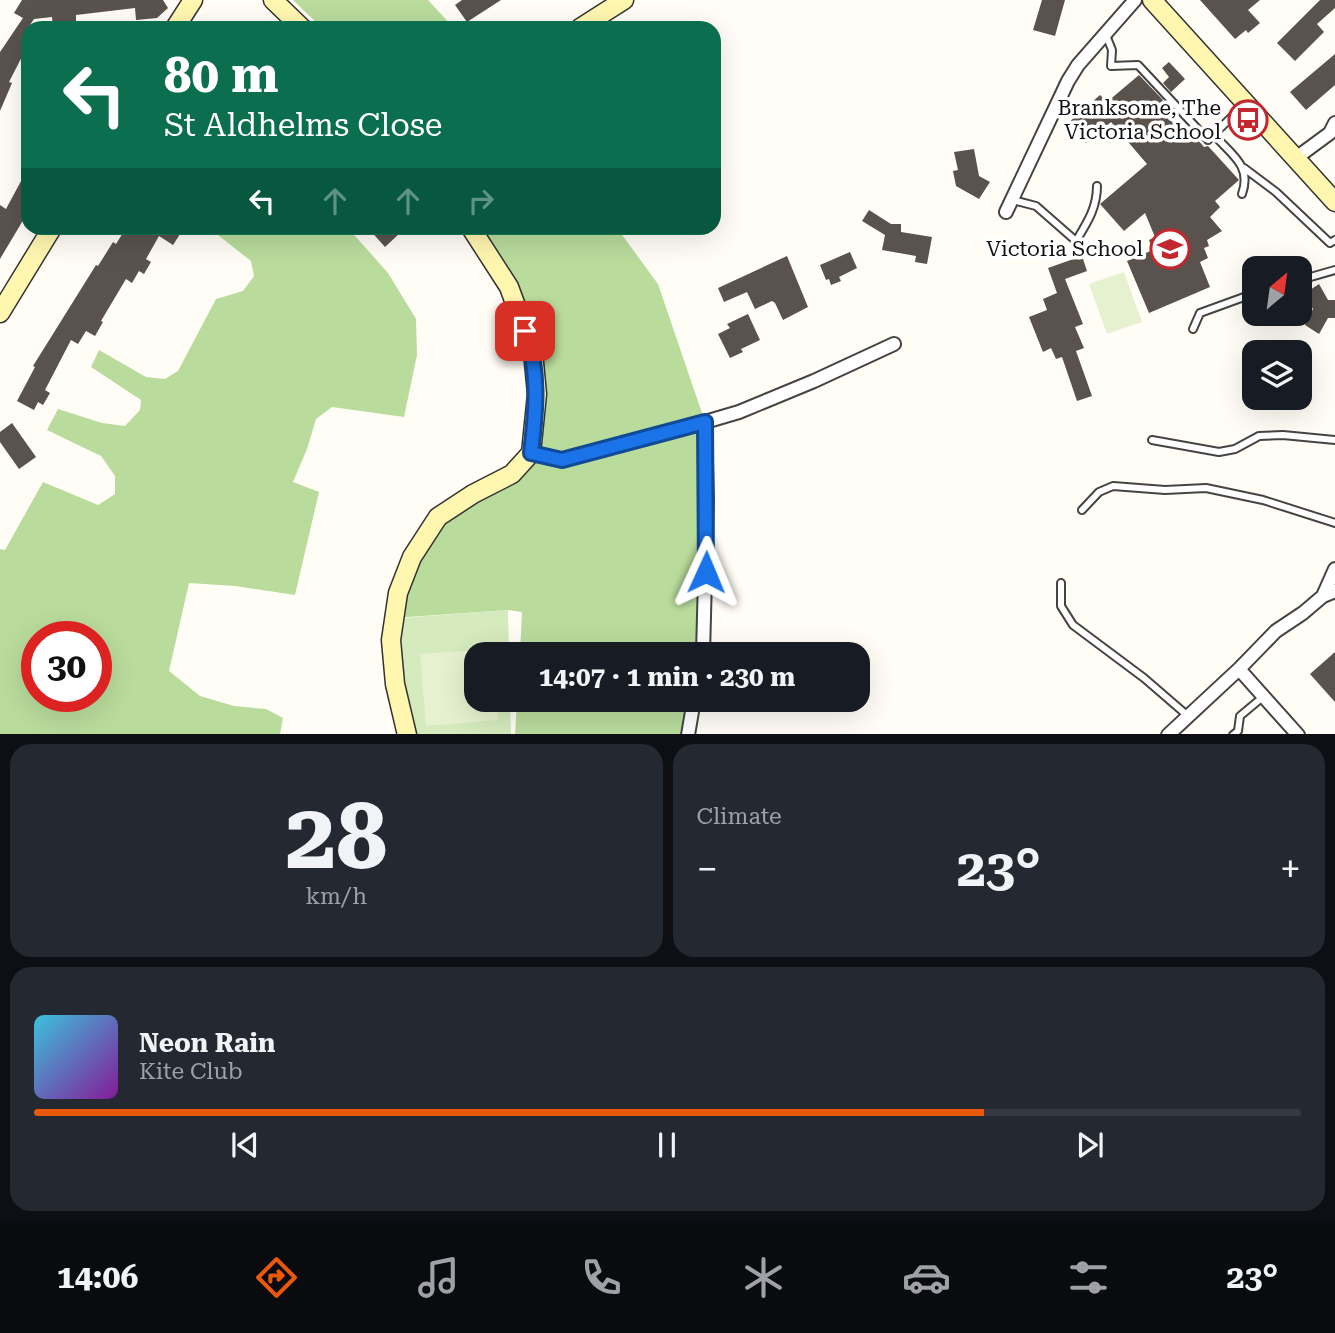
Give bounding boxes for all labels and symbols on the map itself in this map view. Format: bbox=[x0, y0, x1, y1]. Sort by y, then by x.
place label: Branksome, The Victoria School bbox=[1058, 96, 1222, 144]
bus stop icon: Branksome, The Victoria School bbox=[1227, 99, 1269, 141]
school or university icon: Victoria School bbox=[1149, 228, 1191, 270]
place label: Victoria School bbox=[986, 237, 1144, 261]
north arrow bbox=[1242, 256, 1312, 326]
pin bbox=[495, 301, 555, 361]
position arrow bbox=[669, 535, 743, 609]
speed limit sign: 30 bbox=[21, 621, 112, 712]

